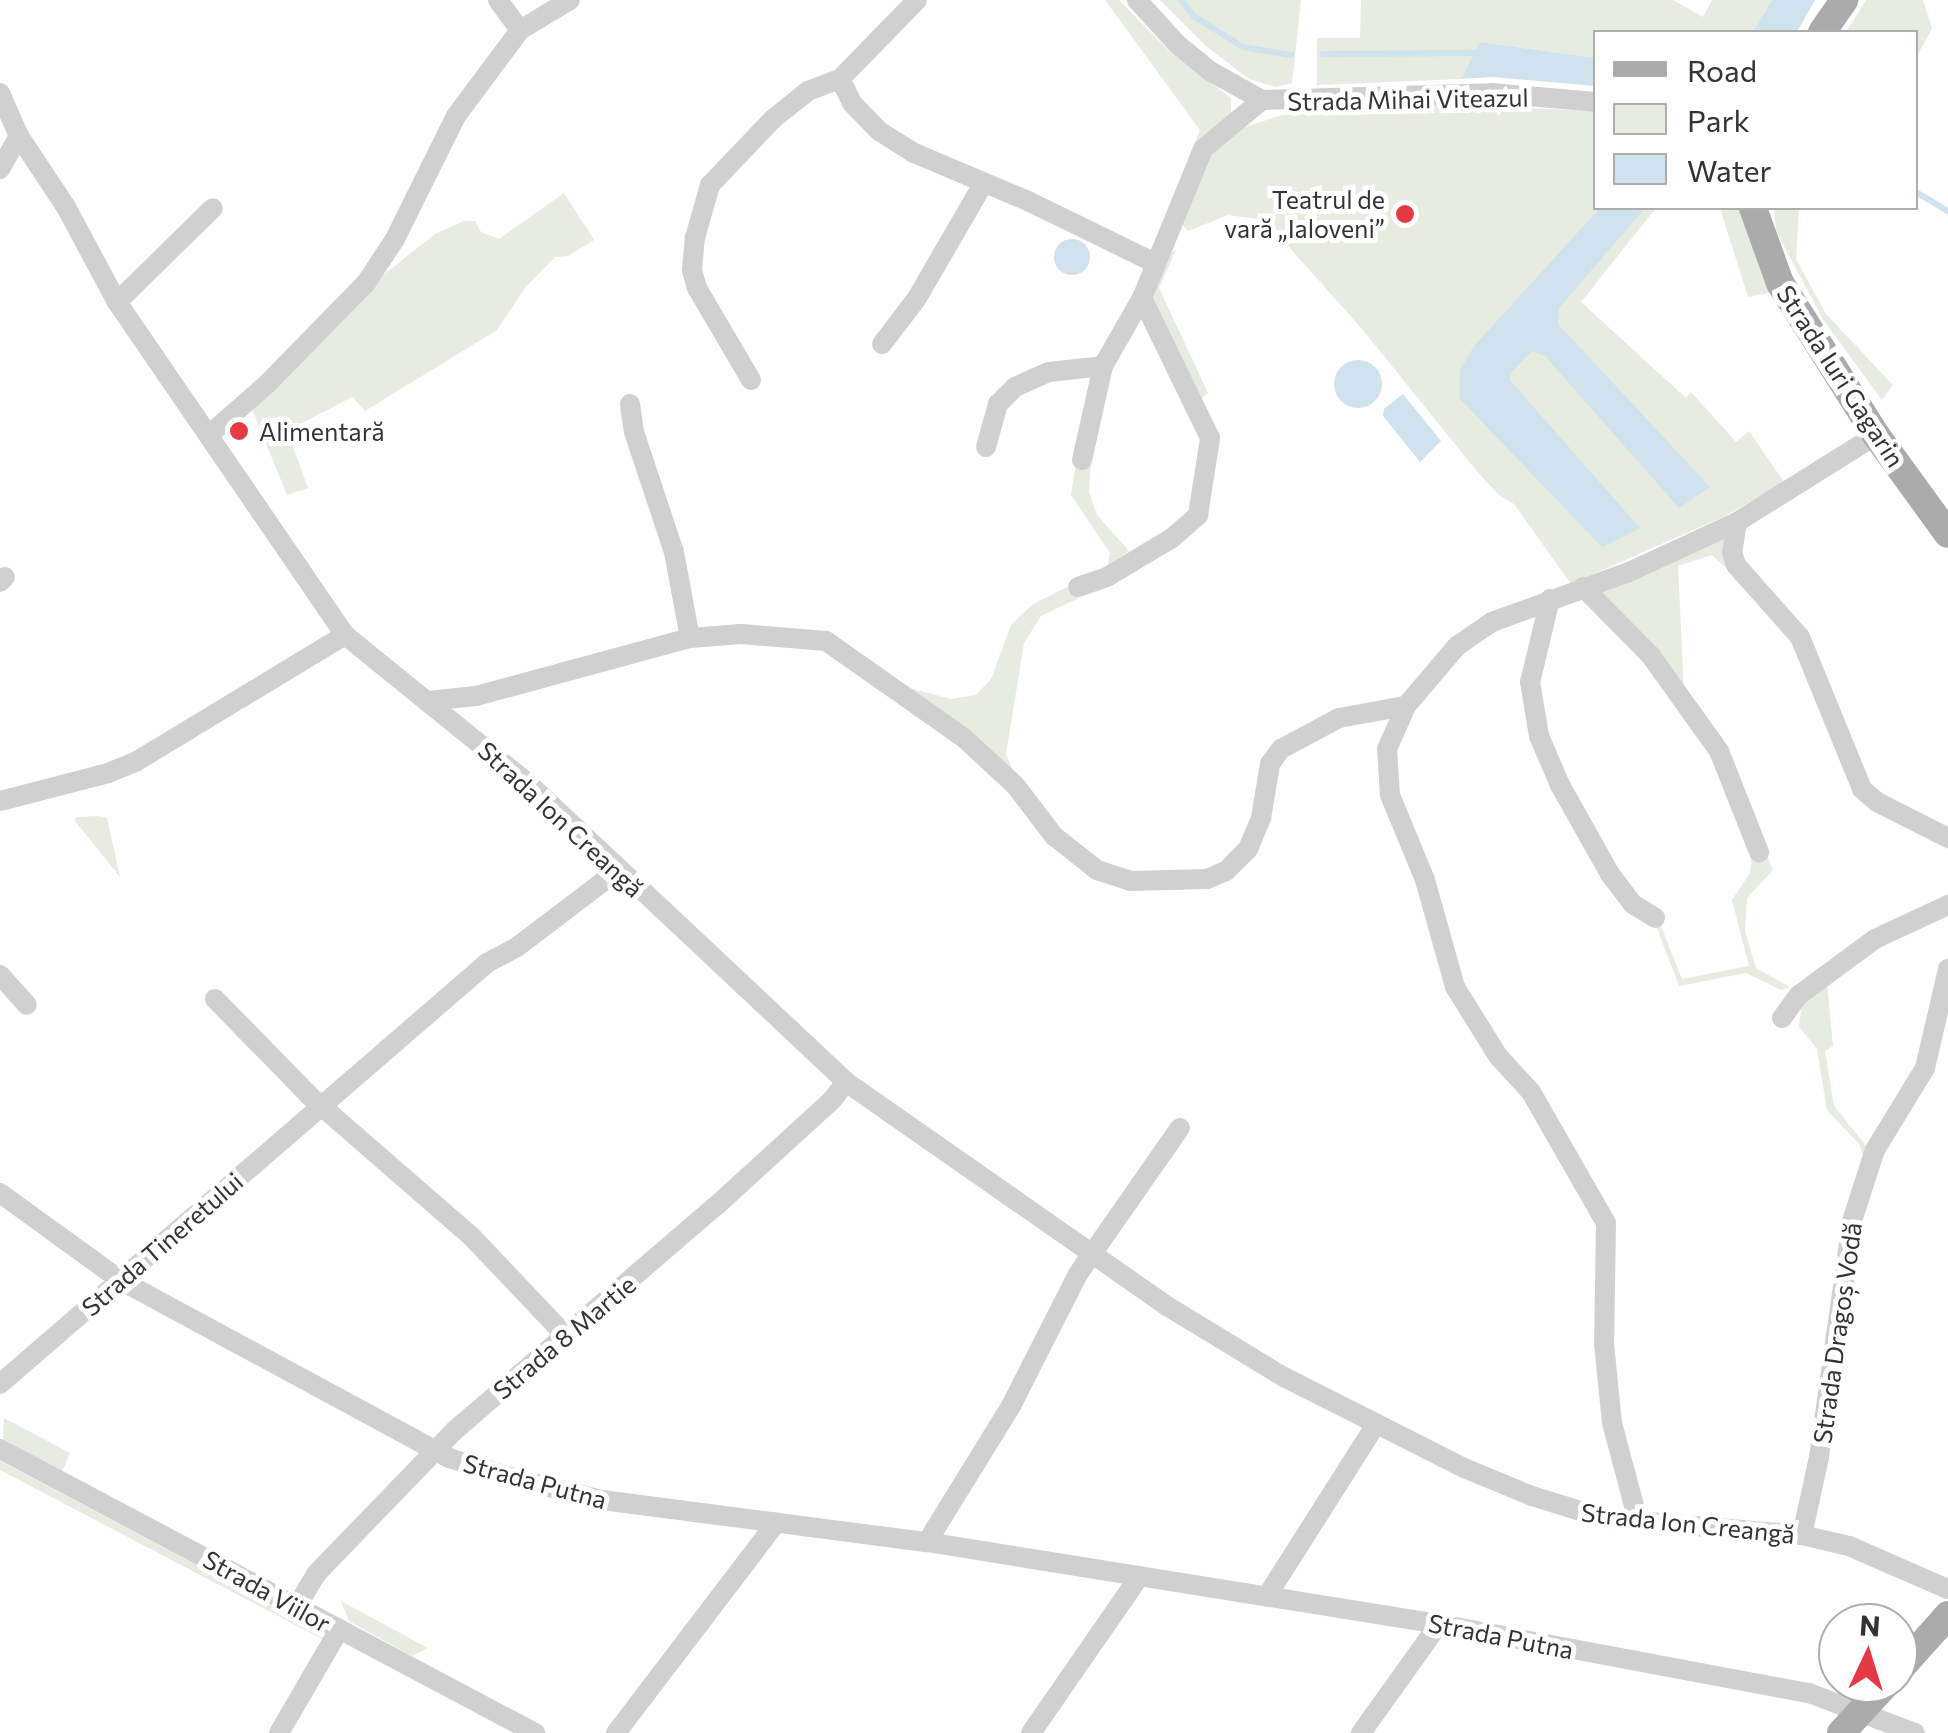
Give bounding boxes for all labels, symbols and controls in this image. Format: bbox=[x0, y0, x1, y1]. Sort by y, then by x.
legend bbox=[1593, 30, 1918, 210]
text: Road bbox=[1687, 51, 1757, 88]
street label: Strada Mihai Viteazul bbox=[1287, 82, 1529, 116]
text: Park bbox=[1687, 101, 1750, 138]
text: Water bbox=[1687, 151, 1772, 188]
place label: Teatrul de vară „Ialoveni” bbox=[1224, 185, 1385, 244]
marker: Teatrul de vară „Ialoveni” bbox=[1394, 203, 1416, 225]
street label: Strada Iuri Gagarin bbox=[1771, 280, 1911, 472]
place label: Alimentară bbox=[259, 416, 384, 446]
marker: Alimentară bbox=[228, 420, 250, 442]
street label: Strada Ion Creangă bbox=[472, 735, 650, 903]
street label: Strada Tineretului bbox=[75, 1166, 249, 1322]
street label: Strada Dragoș Vodă bbox=[1807, 1221, 1867, 1445]
street label: Strada 8 Martie bbox=[487, 1269, 641, 1405]
street label: Strada Putna bbox=[460, 1447, 610, 1515]
street label: Strada Ion Creangă bbox=[1580, 1497, 1796, 1549]
street label: Strada Viilor bbox=[198, 1544, 336, 1638]
north arrow bbox=[1818, 1603, 1918, 1703]
street label: Strada Putna bbox=[1426, 1607, 1576, 1665]
text: N bbox=[1858, 1607, 1882, 1643]

